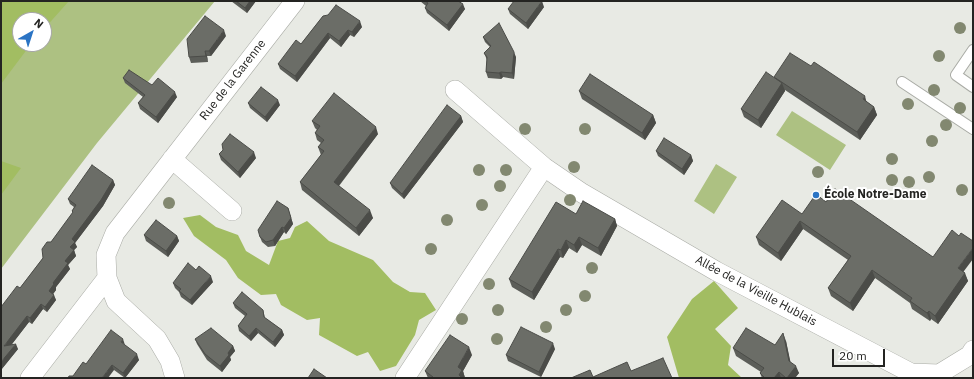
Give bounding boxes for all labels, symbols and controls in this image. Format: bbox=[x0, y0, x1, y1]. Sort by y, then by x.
north arrow bbox=[12, 12, 52, 52]
text: N bbox=[31, 16, 46, 31]
street label: Rue de la Garenne bbox=[197, 37, 269, 123]
place label: École Notre-Dame bbox=[824, 188, 926, 202]
marker: École Notre-Dame bbox=[811, 190, 821, 200]
street label: Allée de la Vieille Hublais bbox=[693, 253, 819, 329]
scale bar bbox=[834, 341, 887, 367]
text: 20 m bbox=[839, 348, 867, 363]

